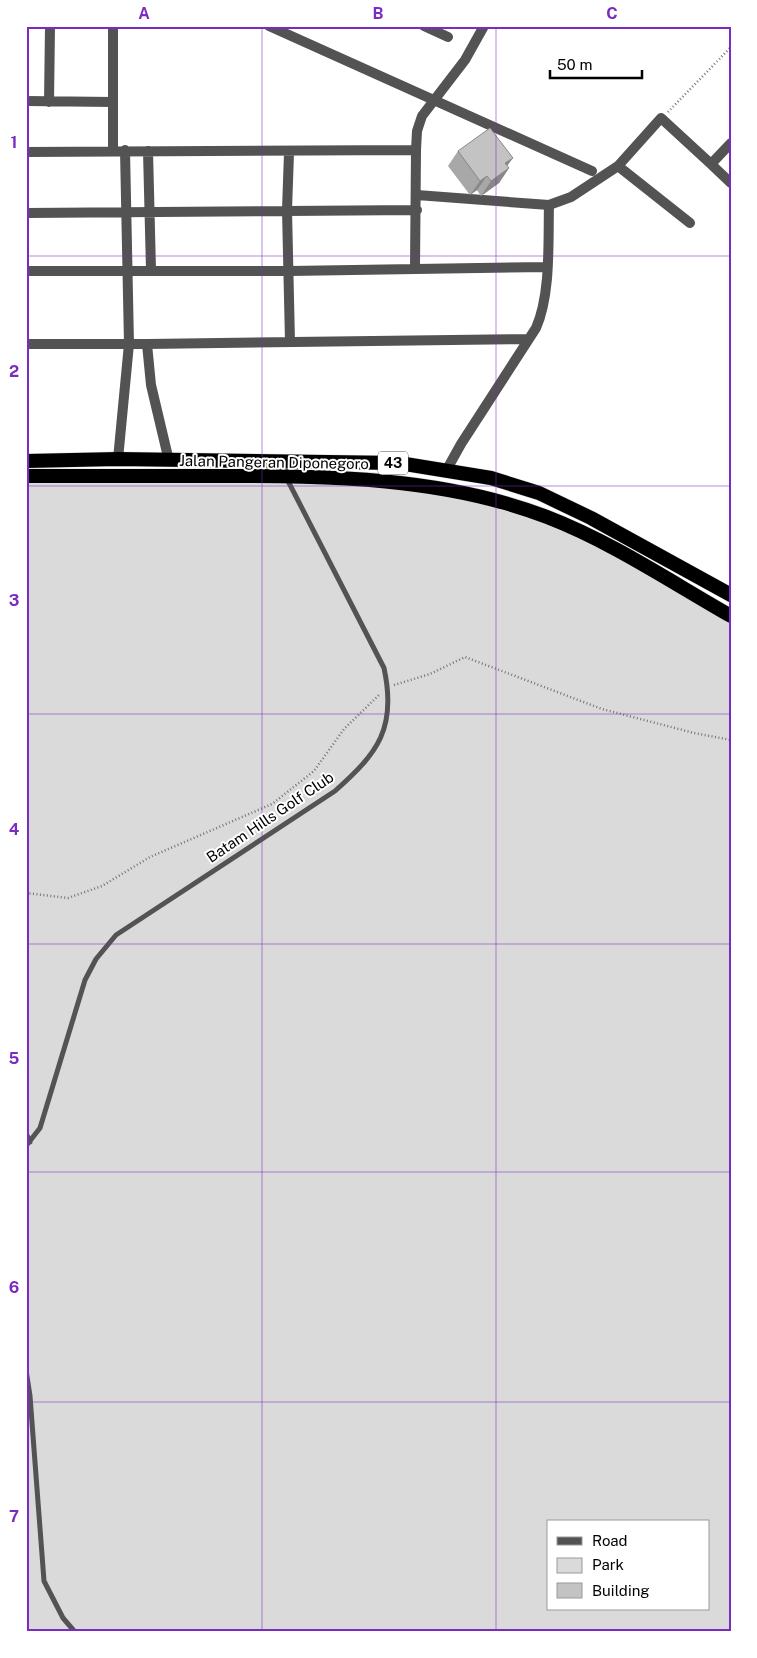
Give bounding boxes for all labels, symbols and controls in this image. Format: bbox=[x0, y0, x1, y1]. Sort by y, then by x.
text: A bbox=[138, 4, 150, 23]
text: B bbox=[373, 4, 384, 23]
text: C bbox=[606, 4, 618, 23]
scale bar bbox=[550, 48, 642, 80]
text: 50 m bbox=[557, 56, 592, 73]
text: 1 bbox=[11, 133, 17, 152]
text: 2 bbox=[9, 362, 19, 381]
street label: Jalan Pangeran Diponegoro bbox=[179, 452, 369, 472]
road number: 43 bbox=[378, 452, 408, 474]
text: 3 bbox=[9, 591, 19, 610]
street label: Batam Hills Golf Club bbox=[203, 768, 337, 866]
text: 4 bbox=[9, 820, 20, 839]
text: 5 bbox=[9, 1049, 20, 1068]
text: 6 bbox=[9, 1278, 19, 1297]
text: 7 bbox=[9, 1507, 19, 1526]
legend bbox=[547, 1520, 710, 1610]
text: Road bbox=[592, 1532, 628, 1549]
text: Park bbox=[592, 1556, 624, 1573]
text: Building bbox=[592, 1582, 650, 1599]

